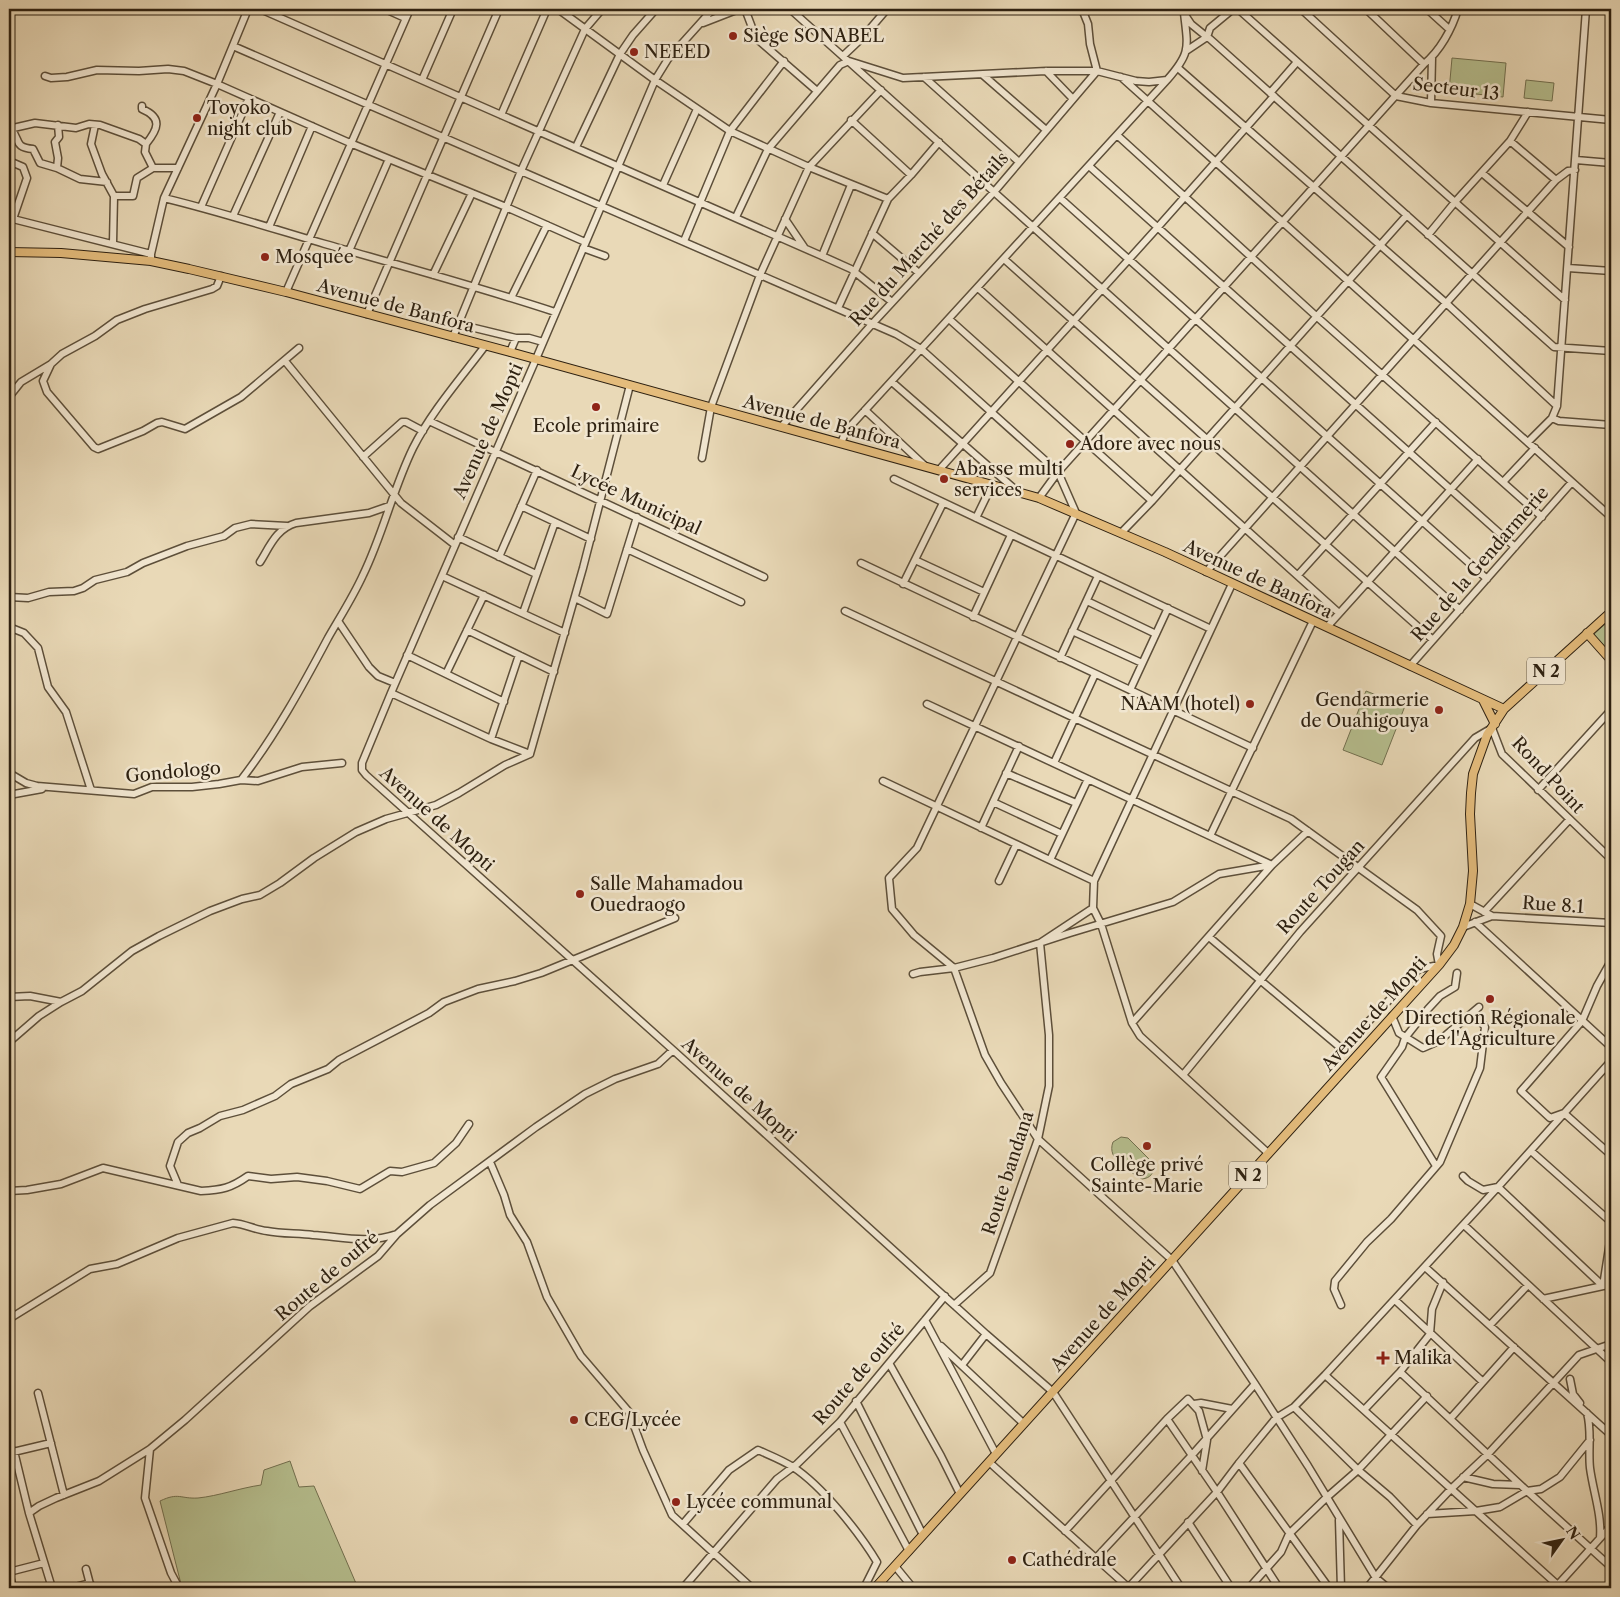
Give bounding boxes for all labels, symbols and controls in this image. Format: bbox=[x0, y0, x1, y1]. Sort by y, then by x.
place label: Siège SONABEL bbox=[743, 25, 884, 47]
marker: Siège SONABEL bbox=[727, 30, 739, 42]
place label: NEEED bbox=[644, 41, 711, 63]
marker: NEEED bbox=[628, 46, 640, 58]
street label: Secteur 13 bbox=[1411, 73, 1501, 105]
place label: Toyoko night club bbox=[207, 97, 293, 140]
marker: Toyoko night club bbox=[191, 112, 203, 124]
street label: Rue du Marché des Bétails bbox=[845, 147, 1013, 331]
place label: Mosquée bbox=[275, 246, 354, 268]
marker: Mosquée bbox=[259, 251, 271, 263]
street label: Avenue de Banfora bbox=[314, 274, 478, 338]
street label: Avenue de Mopti bbox=[448, 359, 528, 503]
street label: Avenue de Banfora bbox=[740, 390, 904, 454]
marker: Ecole primaire bbox=[590, 401, 602, 413]
place label: Ecole primaire bbox=[533, 415, 659, 437]
place label: Adore avec nous bbox=[1079, 433, 1221, 455]
marker: Adore avec nous bbox=[1064, 438, 1076, 450]
place label: Abasse multi services bbox=[953, 458, 1064, 501]
street label: Lycée Municipal bbox=[567, 460, 705, 540]
marker: Abasse multi services bbox=[938, 473, 950, 485]
street label: Rue de la Gendarmerie bbox=[1407, 482, 1553, 646]
street label: Avenue de Banfora bbox=[1179, 534, 1337, 623]
road number: N 2 bbox=[1527, 658, 1565, 684]
place label: Gendarmerie de Ouahigouya bbox=[1300, 689, 1430, 732]
place label: NAAM (hotel) bbox=[1121, 693, 1240, 715]
marker: NAAM (hotel) bbox=[1244, 698, 1256, 710]
marker: Gendarmerie de Ouahigouya bbox=[1433, 704, 1445, 716]
street label: Rond Point bbox=[1507, 732, 1589, 818]
street label: Gondologo bbox=[124, 757, 222, 787]
street label: Avenue de Mopti bbox=[375, 761, 499, 876]
street label: Route Tougan bbox=[1273, 835, 1369, 939]
place label: Salle Mahamadou Ouedraogo bbox=[590, 873, 743, 916]
marker: Salle Mahamadou Ouedraogo bbox=[574, 888, 586, 900]
street label: Rue 8.1 bbox=[1521, 892, 1585, 918]
street label: Avenue de Mopti bbox=[1316, 952, 1431, 1076]
marker: Direction Régionale de l'Agriculture bbox=[1484, 993, 1496, 1005]
place label: Direction Régionale de l'Agriculture bbox=[1404, 1007, 1576, 1050]
street label: Avenue de Mopti bbox=[677, 1032, 801, 1147]
street label: Route bandana bbox=[978, 1108, 1039, 1238]
marker: Collège privé Sainte-Marie bbox=[1141, 1140, 1153, 1152]
place label: Collège privé Sainte-Marie bbox=[1090, 1154, 1204, 1197]
road number: N 2 bbox=[1229, 1162, 1267, 1188]
street label: Route de oufré bbox=[271, 1226, 383, 1326]
street label: Avenue de Mopti bbox=[1045, 1252, 1160, 1376]
street label: Route de oufré bbox=[809, 1318, 909, 1430]
place label: Malika bbox=[1394, 1347, 1452, 1369]
marker: Malika bbox=[1376, 1351, 1390, 1365]
place label: CEG/Lycée bbox=[584, 1409, 681, 1431]
marker: CEG/Lycée bbox=[568, 1414, 580, 1426]
place label: Lycée communal bbox=[686, 1491, 832, 1513]
marker: Lycée communal bbox=[670, 1496, 682, 1508]
north arrow bbox=[1538, 1514, 1588, 1564]
text: N bbox=[1562, 1523, 1584, 1543]
place label: Cathédrale bbox=[1022, 1549, 1116, 1571]
marker: Cathédrale bbox=[1006, 1554, 1018, 1566]

